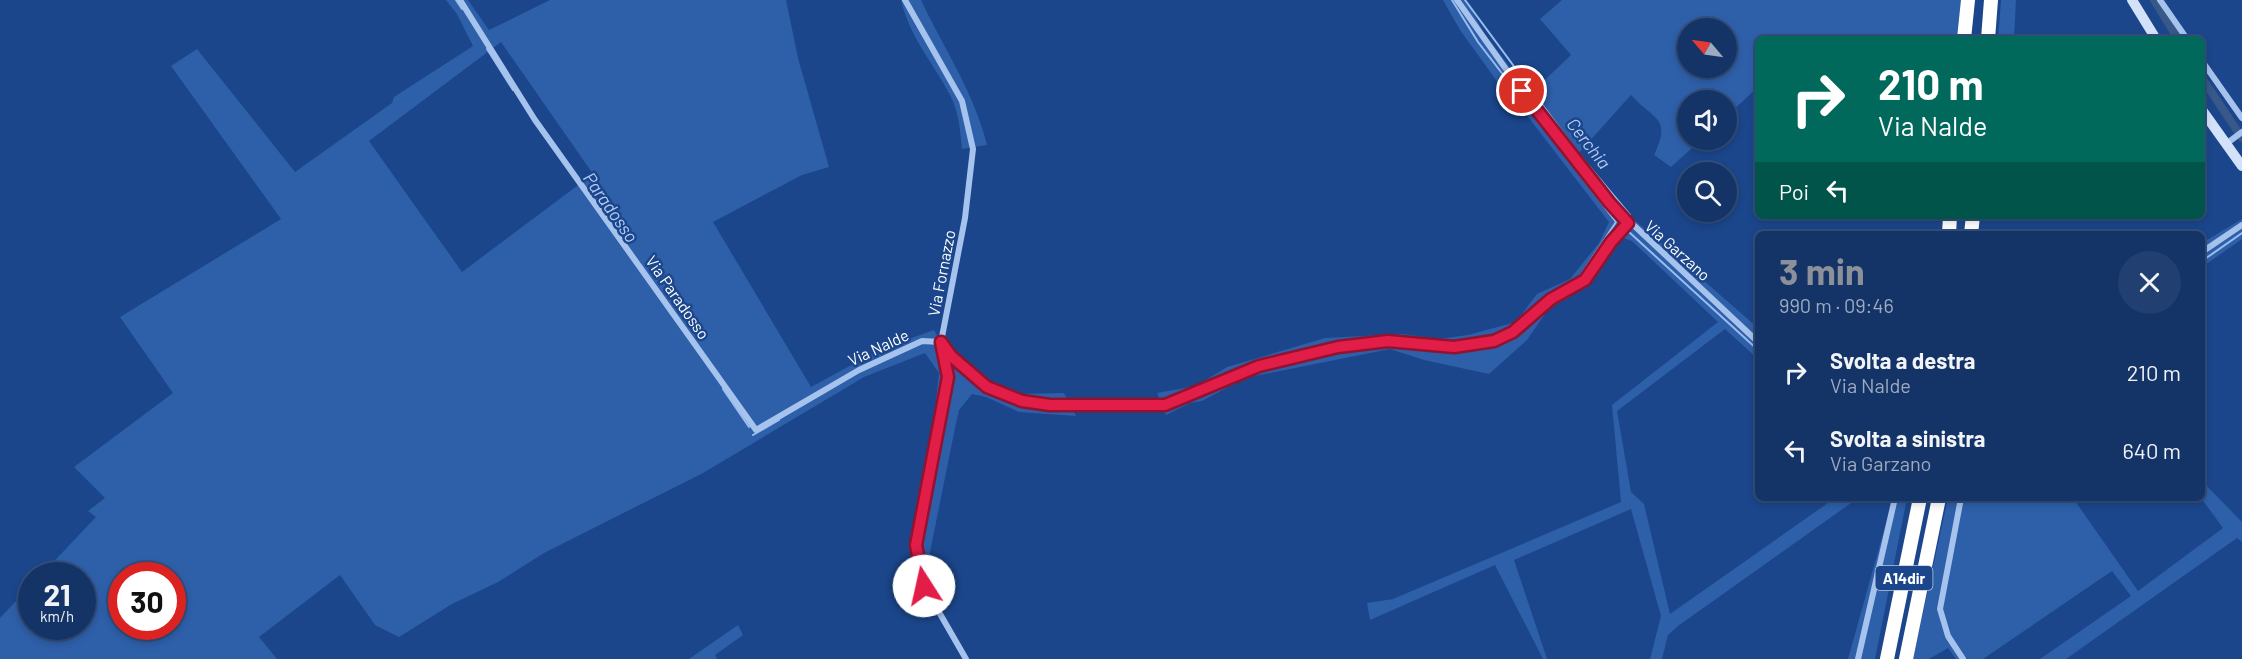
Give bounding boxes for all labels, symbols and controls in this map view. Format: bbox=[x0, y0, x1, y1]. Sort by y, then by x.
north arrow bbox=[1677, 18, 1737, 78]
map controls bbox=[1677, 18, 1737, 222]
text: 210 m bbox=[1878, 58, 1984, 108]
icon: right bbox=[1779, 60, 1857, 138]
pin bbox=[1496, 65, 1547, 116]
icon: arrive bbox=[1505, 74, 1538, 107]
button: sound bbox=[1677, 90, 1737, 150]
text: Via Nalde bbox=[1878, 109, 1987, 141]
water label: Cerchia bbox=[1562, 113, 1616, 173]
button: search bbox=[1677, 162, 1737, 222]
water label: Paradosso bbox=[579, 168, 643, 246]
icon: left bbox=[1821, 174, 1854, 207]
text: Poi bbox=[1779, 178, 1809, 204]
street label: Via Garzano bbox=[1641, 216, 1715, 284]
street label: Via Fornazzo bbox=[923, 228, 959, 318]
text: 3 min bbox=[1779, 249, 1865, 292]
button: close bbox=[2118, 251, 2181, 314]
street label: Via Paradosso bbox=[642, 252, 714, 342]
text: 990 m · 09:46 bbox=[1779, 293, 1894, 317]
street label: Via Nalde bbox=[845, 325, 911, 369]
text: Svolta a destra bbox=[1830, 347, 1975, 373]
icon: right bbox=[1779, 356, 1812, 389]
text: 210 m bbox=[2127, 359, 2181, 385]
text: Via Nalde bbox=[1830, 373, 1911, 397]
text: Svolta a sinistra bbox=[1830, 425, 1985, 451]
icon: left bbox=[1779, 434, 1812, 467]
text: 640 m bbox=[2123, 437, 2181, 463]
text: Via Garzano bbox=[1830, 451, 1931, 475]
position arrow bbox=[892, 554, 956, 618]
speed limit sign: 30 bbox=[108, 562, 186, 640]
road number: A14dir bbox=[1876, 566, 1932, 590]
text: 21 bbox=[43, 576, 71, 612]
text: km/h bbox=[40, 607, 74, 625]

